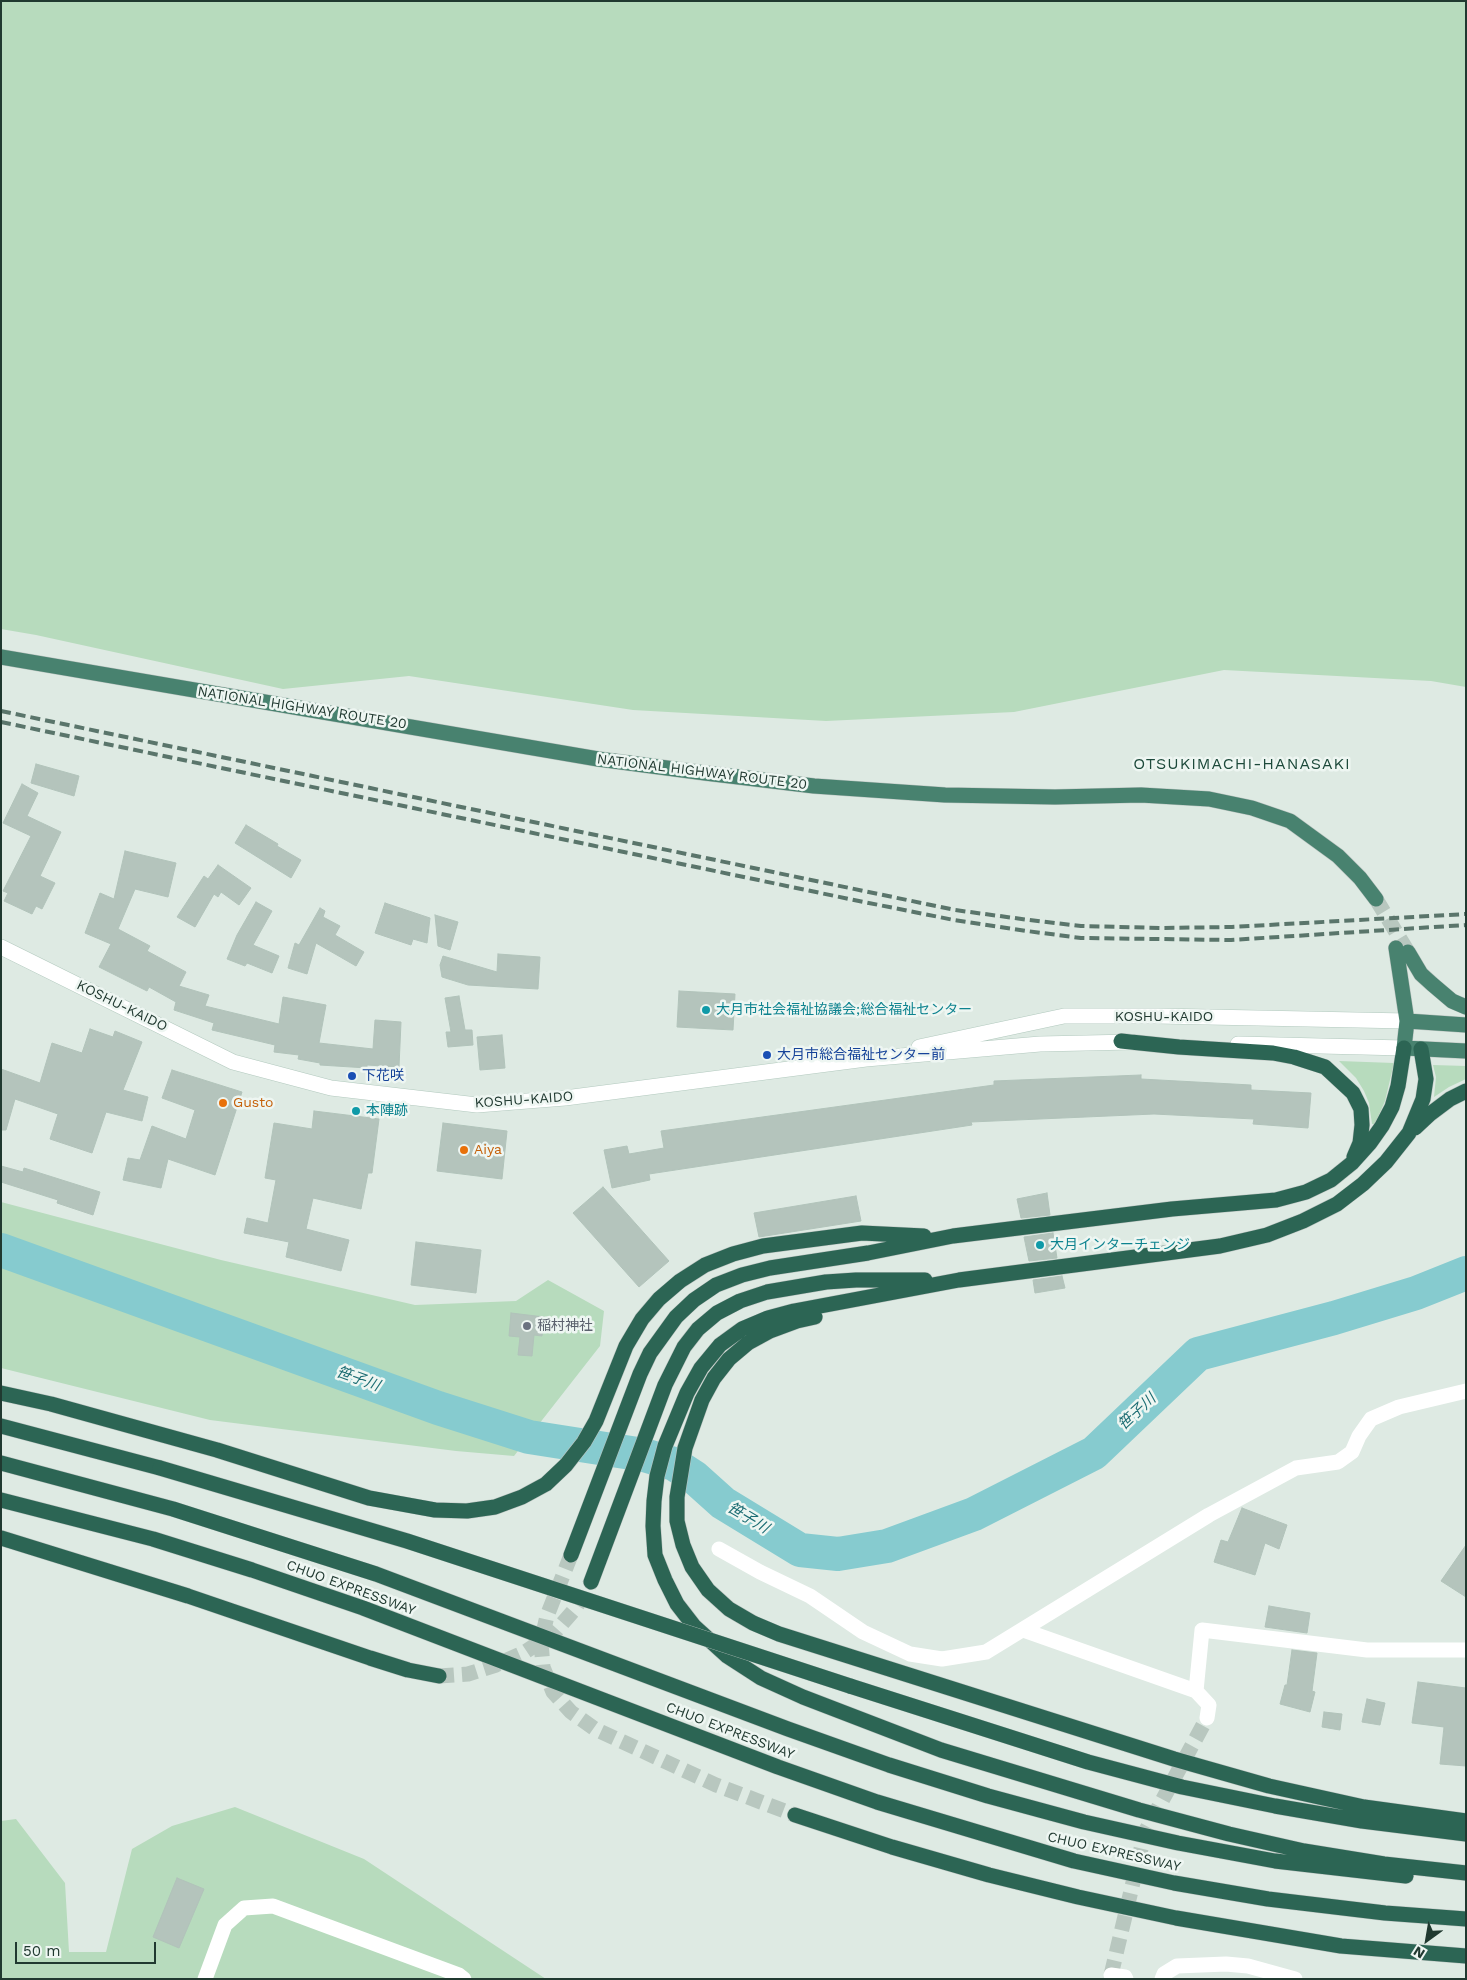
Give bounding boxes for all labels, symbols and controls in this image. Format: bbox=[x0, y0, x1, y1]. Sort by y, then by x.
street label: NATIONAL HIGHWAY ROUTE 20 bbox=[196, 683, 408, 733]
street label: NATIONAL HIGHWAY ROUTE 20 bbox=[596, 751, 808, 793]
district label: OTSUKIMACHI-HANASAKI bbox=[1131, 754, 1353, 774]
street label: KOSHU-KAIDO bbox=[74, 977, 170, 1035]
place label: 大月市社会福祉協議会;総合福祉センター bbox=[716, 1002, 972, 1018]
marker: 大月市社会福祉協議会;総合福祉センター bbox=[700, 1004, 712, 1016]
street label: KOSHU-KAIDO bbox=[1115, 1009, 1213, 1025]
place label: 大月市総合福祉センター前 bbox=[777, 1047, 945, 1063]
marker: 大月市総合福祉センター前 bbox=[761, 1049, 773, 1061]
place label: 下花咲 bbox=[362, 1068, 404, 1084]
marker: 下花咲 bbox=[346, 1070, 358, 1082]
street label: KOSHU-KAIDO bbox=[474, 1088, 574, 1112]
place label: Gusto bbox=[233, 1095, 273, 1111]
marker: Gusto bbox=[217, 1097, 229, 1109]
place label: 本陣跡 bbox=[366, 1103, 408, 1119]
marker: 本陣跡 bbox=[350, 1105, 362, 1117]
place label: Aiya bbox=[474, 1142, 502, 1158]
marker: Aiya bbox=[458, 1144, 470, 1156]
place label: 大月インターチェンジ bbox=[1050, 1237, 1190, 1253]
marker: 大月インターチェンジ bbox=[1034, 1239, 1046, 1251]
place label: 稲村神社 bbox=[537, 1318, 593, 1334]
marker: 稲村神社 bbox=[521, 1320, 533, 1332]
water label: 笹子川 bbox=[334, 1363, 382, 1395]
water label: 笹子川 bbox=[1114, 1390, 1160, 1434]
water label: 笹子川 bbox=[724, 1499, 772, 1537]
street label: CHUO EXPRESSWAY bbox=[284, 1557, 418, 1619]
street label: CHUO EXPRESSWAY bbox=[663, 1699, 797, 1763]
street label: CHUO EXPRESSWAY bbox=[1046, 1828, 1182, 1876]
north arrow bbox=[1402, 1915, 1452, 1965]
scale bar bbox=[18, 1932, 159, 1964]
text: 50 m bbox=[23, 1942, 60, 1960]
text: N bbox=[1410, 1943, 1428, 1962]

